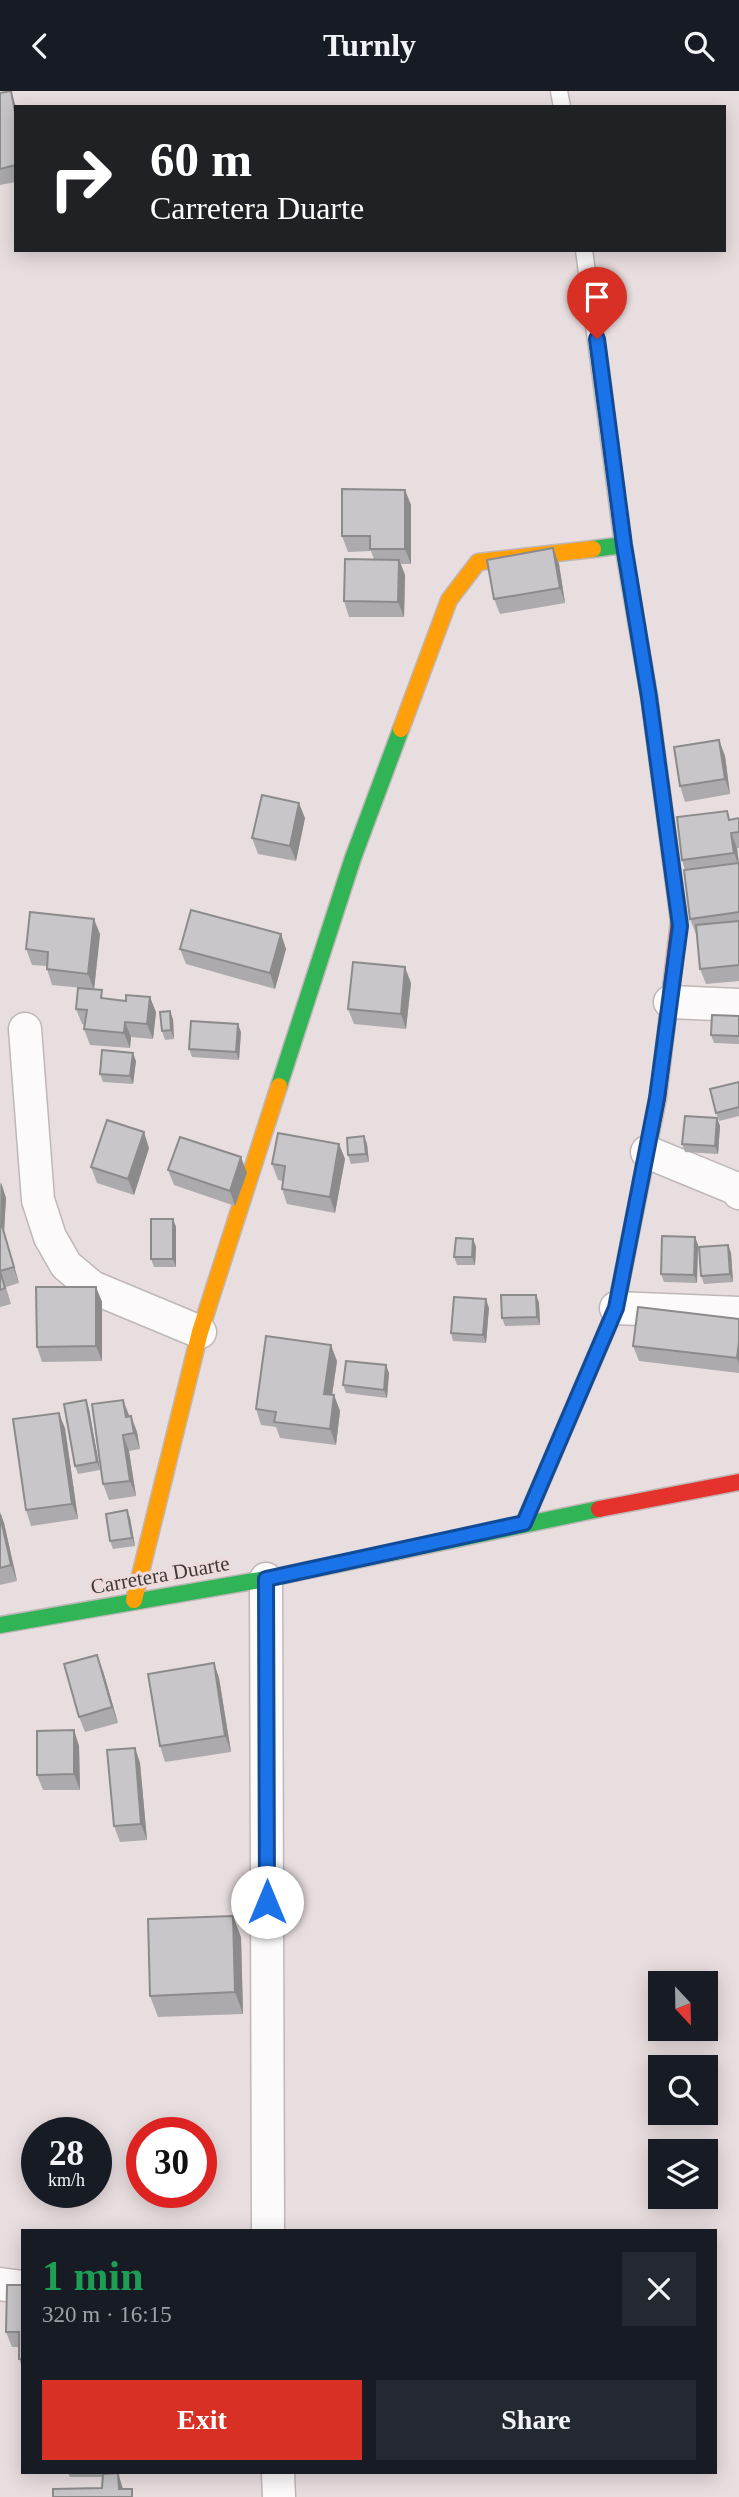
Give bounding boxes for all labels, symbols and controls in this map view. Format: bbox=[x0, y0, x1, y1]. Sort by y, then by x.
icon: back bbox=[21, 27, 59, 65]
text: Turnly bbox=[323, 27, 416, 63]
icon: search bbox=[680, 27, 718, 65]
text: 60 m bbox=[150, 132, 252, 187]
icon: right bbox=[35, 133, 126, 224]
text: Carretera Duarte bbox=[150, 190, 364, 226]
pin bbox=[567, 267, 627, 339]
icon: arrive bbox=[578, 278, 616, 316]
street label: Carretera Duarte bbox=[89, 1551, 231, 1599]
position arrow bbox=[230, 1865, 304, 1939]
north arrow bbox=[648, 1971, 718, 2041]
map controls bbox=[648, 1971, 718, 2209]
button: search bbox=[648, 2055, 718, 2125]
speed limit sign: 30 bbox=[126, 2117, 217, 2208]
text: 28 bbox=[49, 2134, 84, 2173]
button: layers bbox=[648, 2139, 718, 2209]
text: km/h bbox=[48, 2170, 85, 2190]
button: close bbox=[622, 2252, 696, 2326]
text: 1 min bbox=[42, 2253, 144, 2299]
text: 320 m · 16:15 bbox=[42, 2302, 172, 2327]
button: Exit bbox=[42, 2380, 362, 2460]
button: Share bbox=[376, 2380, 696, 2460]

